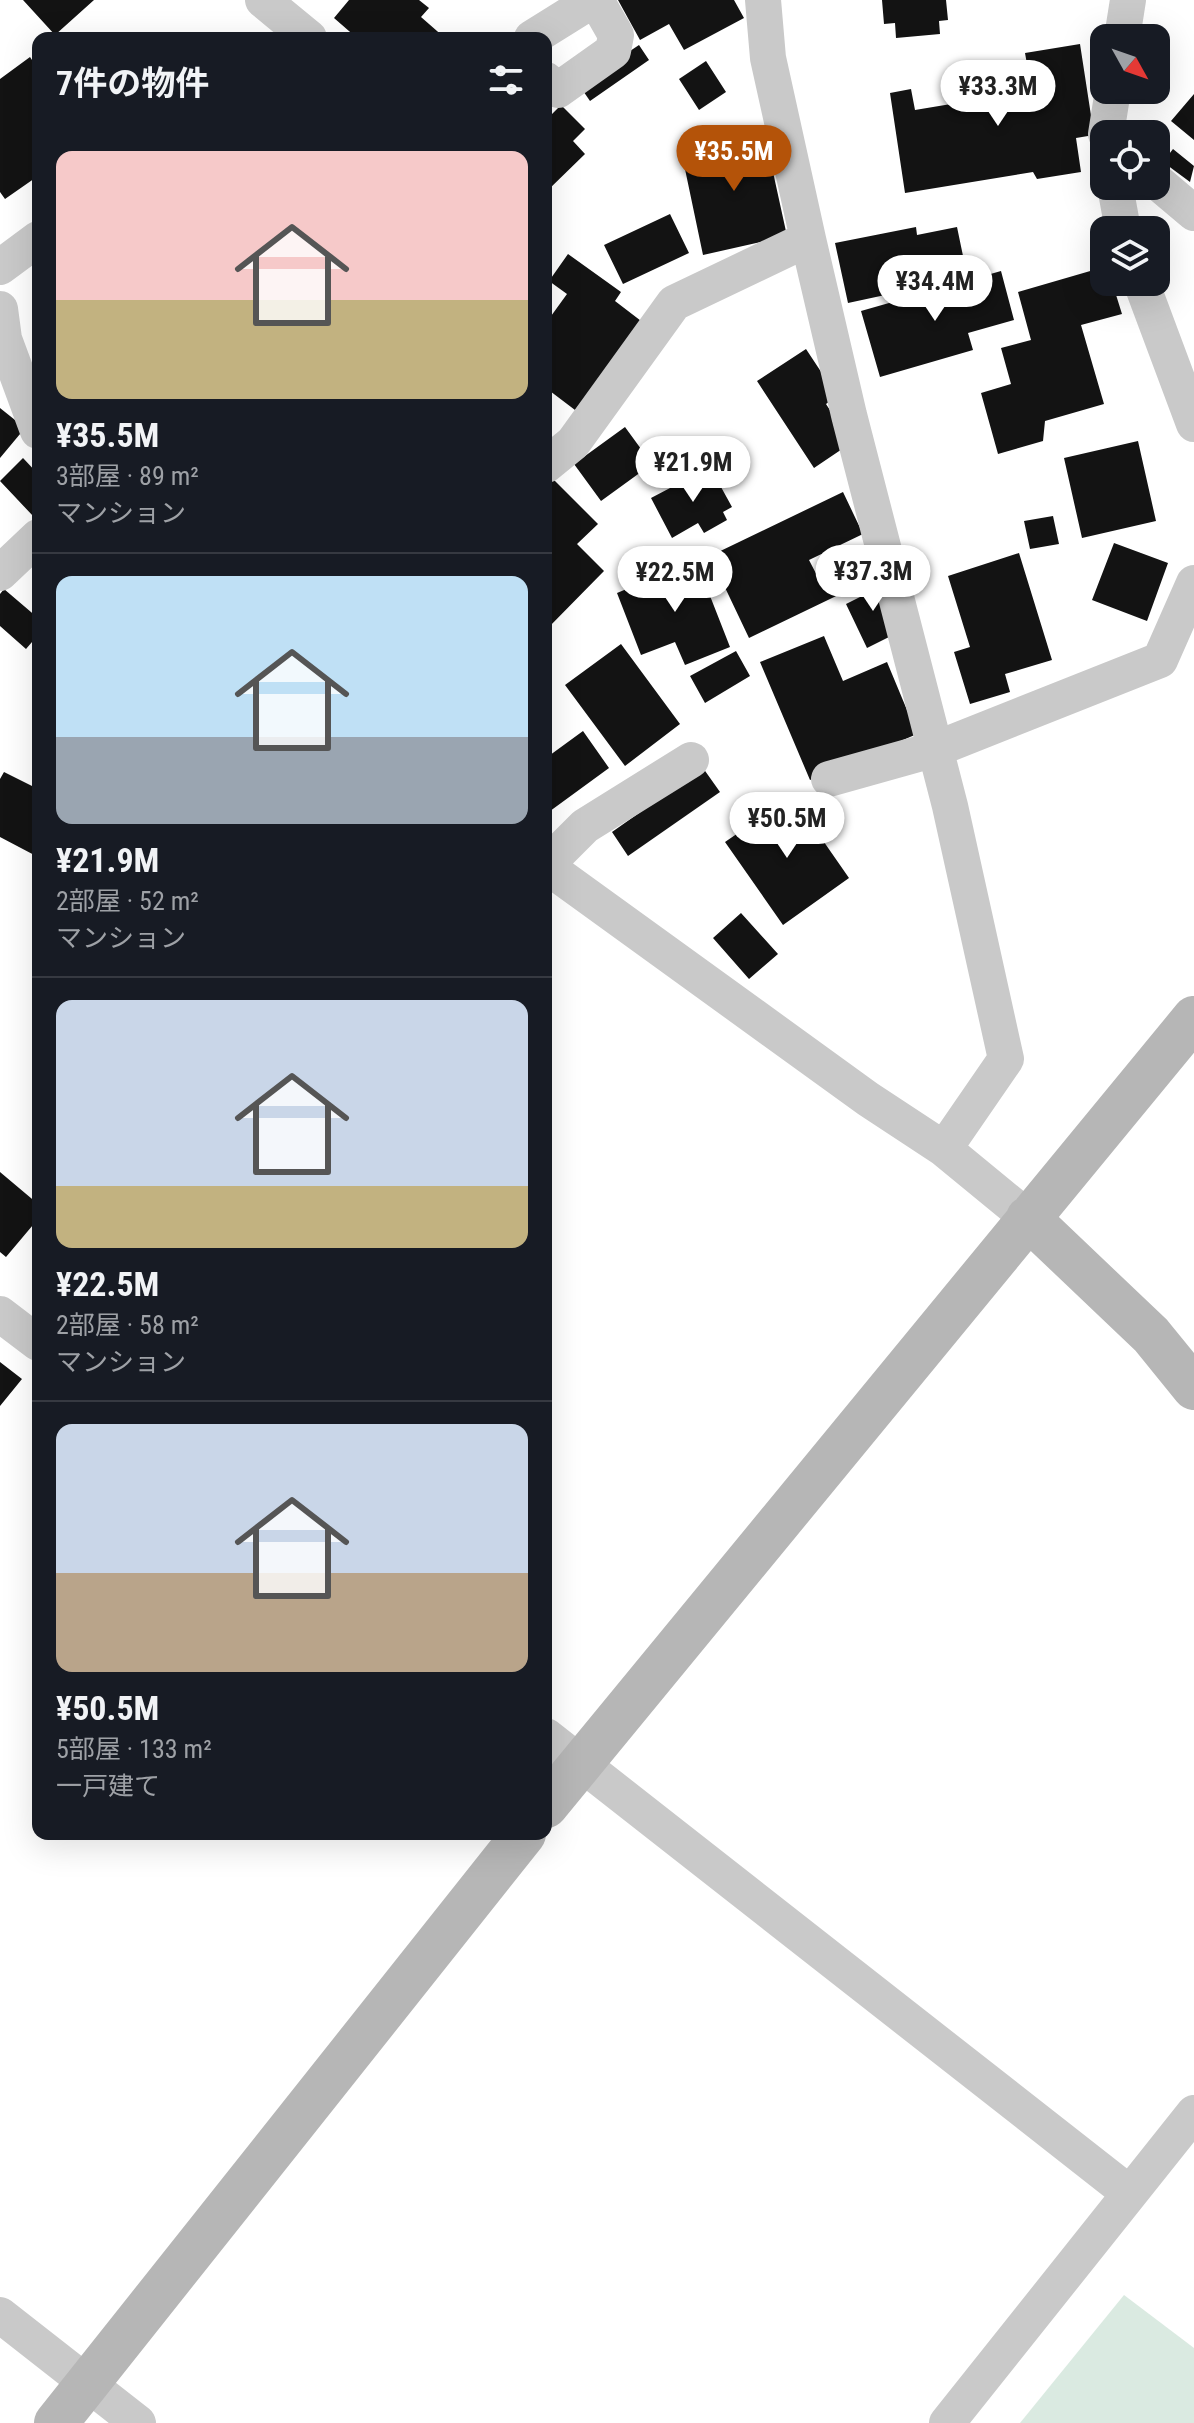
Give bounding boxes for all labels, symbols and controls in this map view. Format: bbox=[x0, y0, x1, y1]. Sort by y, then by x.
north arrow bbox=[1090, 24, 1170, 104]
map controls bbox=[1090, 24, 1170, 296]
icon: filters bbox=[484, 58, 528, 102]
pin: ¥33.3M bbox=[933, 60, 1063, 128]
text: 7件の物件 bbox=[56, 63, 209, 103]
text: ¥33.3M bbox=[958, 71, 1038, 101]
button: locate bbox=[1090, 120, 1170, 200]
pin: ¥35.5M bbox=[669, 125, 799, 193]
text: ¥35.5M bbox=[694, 136, 774, 166]
icon: home bbox=[220, 203, 364, 347]
button: layers bbox=[1090, 216, 1170, 296]
pin: ¥34.4M bbox=[870, 255, 1000, 323]
text: ¥34.4M bbox=[895, 266, 975, 296]
text: ¥35.5M bbox=[56, 415, 159, 455]
pin: ¥21.9M bbox=[628, 436, 758, 504]
text: ¥21.9M bbox=[653, 447, 733, 477]
text: 3部屋 · 89 m² bbox=[56, 461, 199, 491]
text: マンション bbox=[56, 498, 186, 528]
pin: ¥37.3M bbox=[808, 545, 938, 613]
pin: ¥22.5M bbox=[610, 546, 740, 614]
text: ¥37.3M bbox=[833, 556, 913, 586]
text: ¥22.5M bbox=[635, 557, 715, 587]
icon: home bbox=[220, 628, 364, 772]
pin: ¥50.5M bbox=[722, 792, 852, 860]
text: ¥50.5M bbox=[747, 803, 827, 833]
text: ¥21.9M bbox=[56, 840, 159, 880]
text: 2部屋 · 52 m² bbox=[56, 886, 199, 916]
text: マンション bbox=[56, 923, 186, 953]
icon: home bbox=[220, 1052, 364, 1196]
text: ¥22.5M bbox=[56, 1264, 159, 1304]
text: 2部屋 · 58 m² bbox=[56, 1310, 199, 1340]
text: マンション bbox=[56, 1347, 186, 1377]
icon: home bbox=[220, 1476, 364, 1620]
text: ¥50.5M bbox=[56, 1688, 159, 1728]
text: 5部屋 · 133 m² bbox=[56, 1734, 212, 1764]
text: 一戸建て bbox=[56, 1771, 160, 1801]

